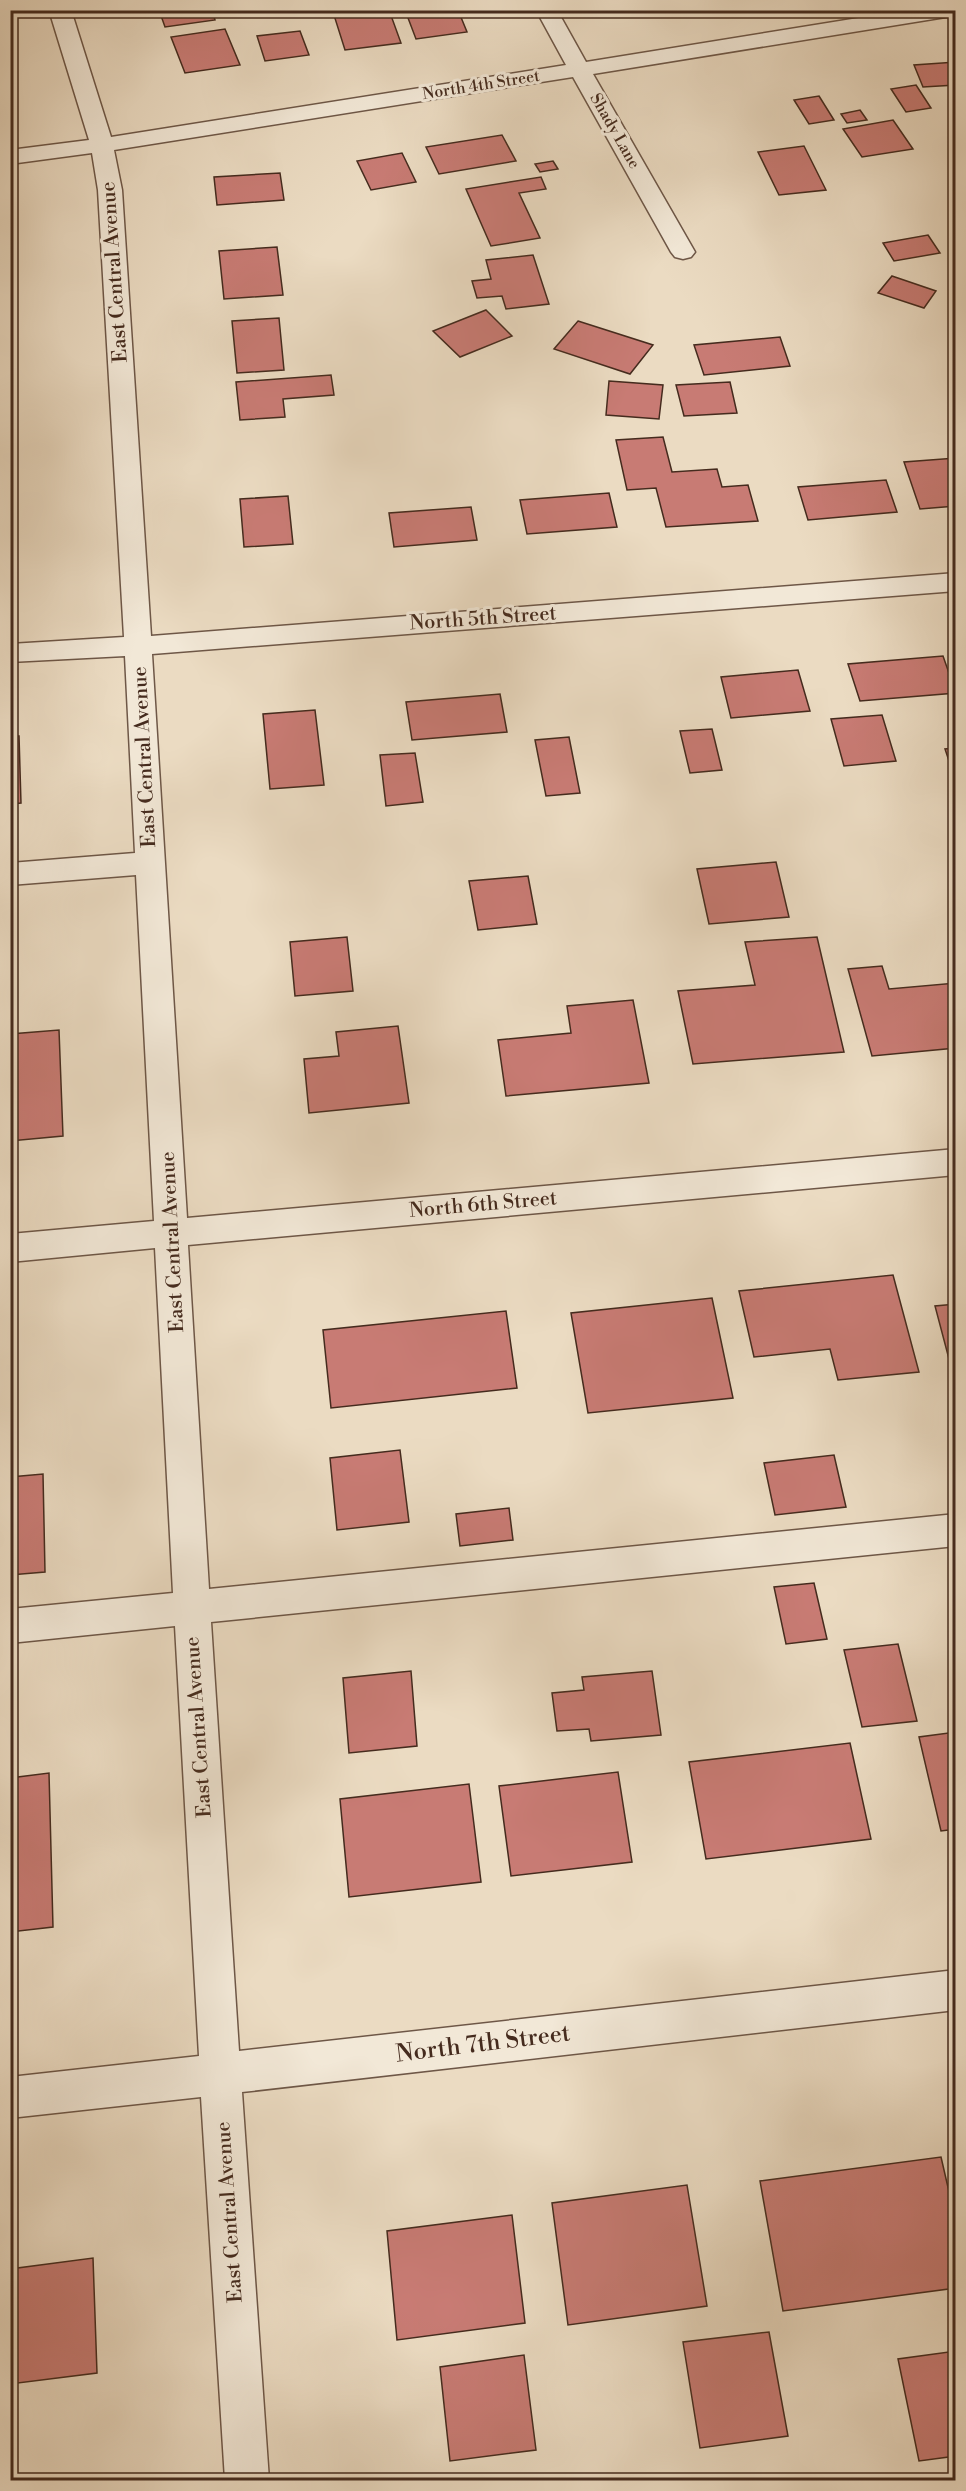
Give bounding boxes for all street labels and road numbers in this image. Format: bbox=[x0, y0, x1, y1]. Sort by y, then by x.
street label: North 4th Street bbox=[421, 66, 541, 104]
street label: Shady Lane bbox=[585, 90, 645, 172]
street label: East Central Avenue bbox=[96, 181, 134, 363]
street label: North 5th Street bbox=[409, 601, 557, 637]
street label: East Central Avenue bbox=[128, 666, 162, 848]
street label: East Central Avenue bbox=[156, 1151, 190, 1333]
street label: North 6th Street bbox=[408, 1186, 558, 1224]
street label: East Central Avenue bbox=[180, 1636, 218, 1818]
street label: North 7th Street bbox=[394, 2018, 572, 2070]
street label: East Central Avenue bbox=[211, 2121, 249, 2303]

